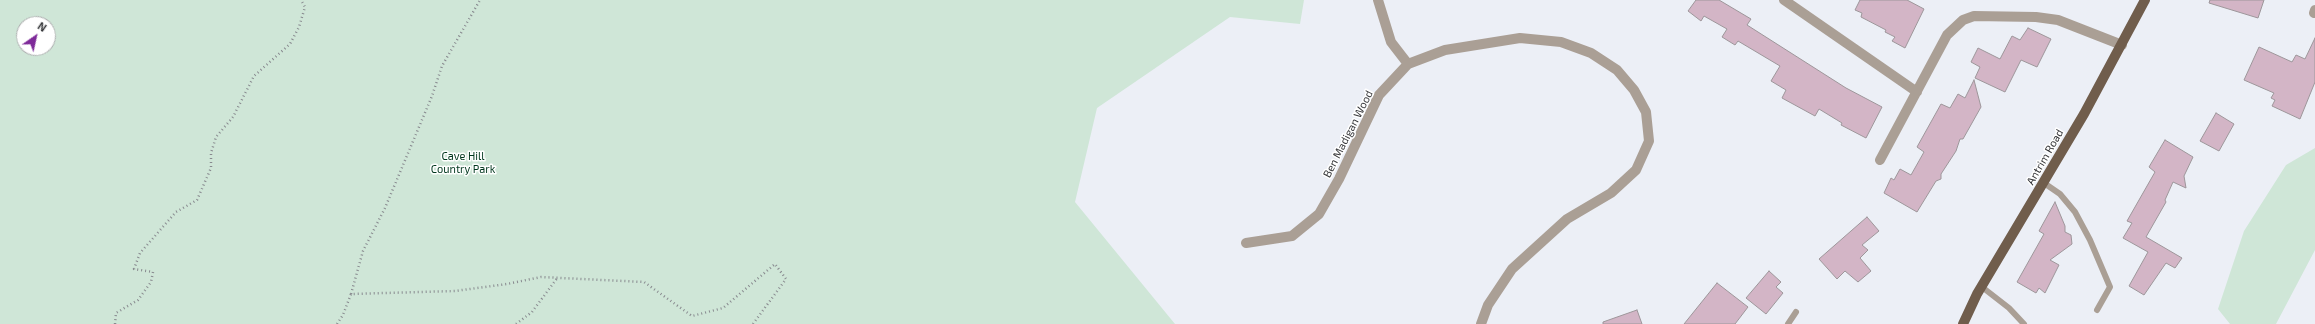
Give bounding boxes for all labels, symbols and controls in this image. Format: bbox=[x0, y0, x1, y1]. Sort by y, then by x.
north arrow bbox=[16, 16, 56, 56]
text: N bbox=[35, 19, 49, 34]
street label: Ben Madigan Wood bbox=[1320, 88, 1376, 180]
street label: Antrim Road bbox=[2024, 127, 2066, 187]
park label: Cave Hill Country Park bbox=[431, 149, 495, 175]

